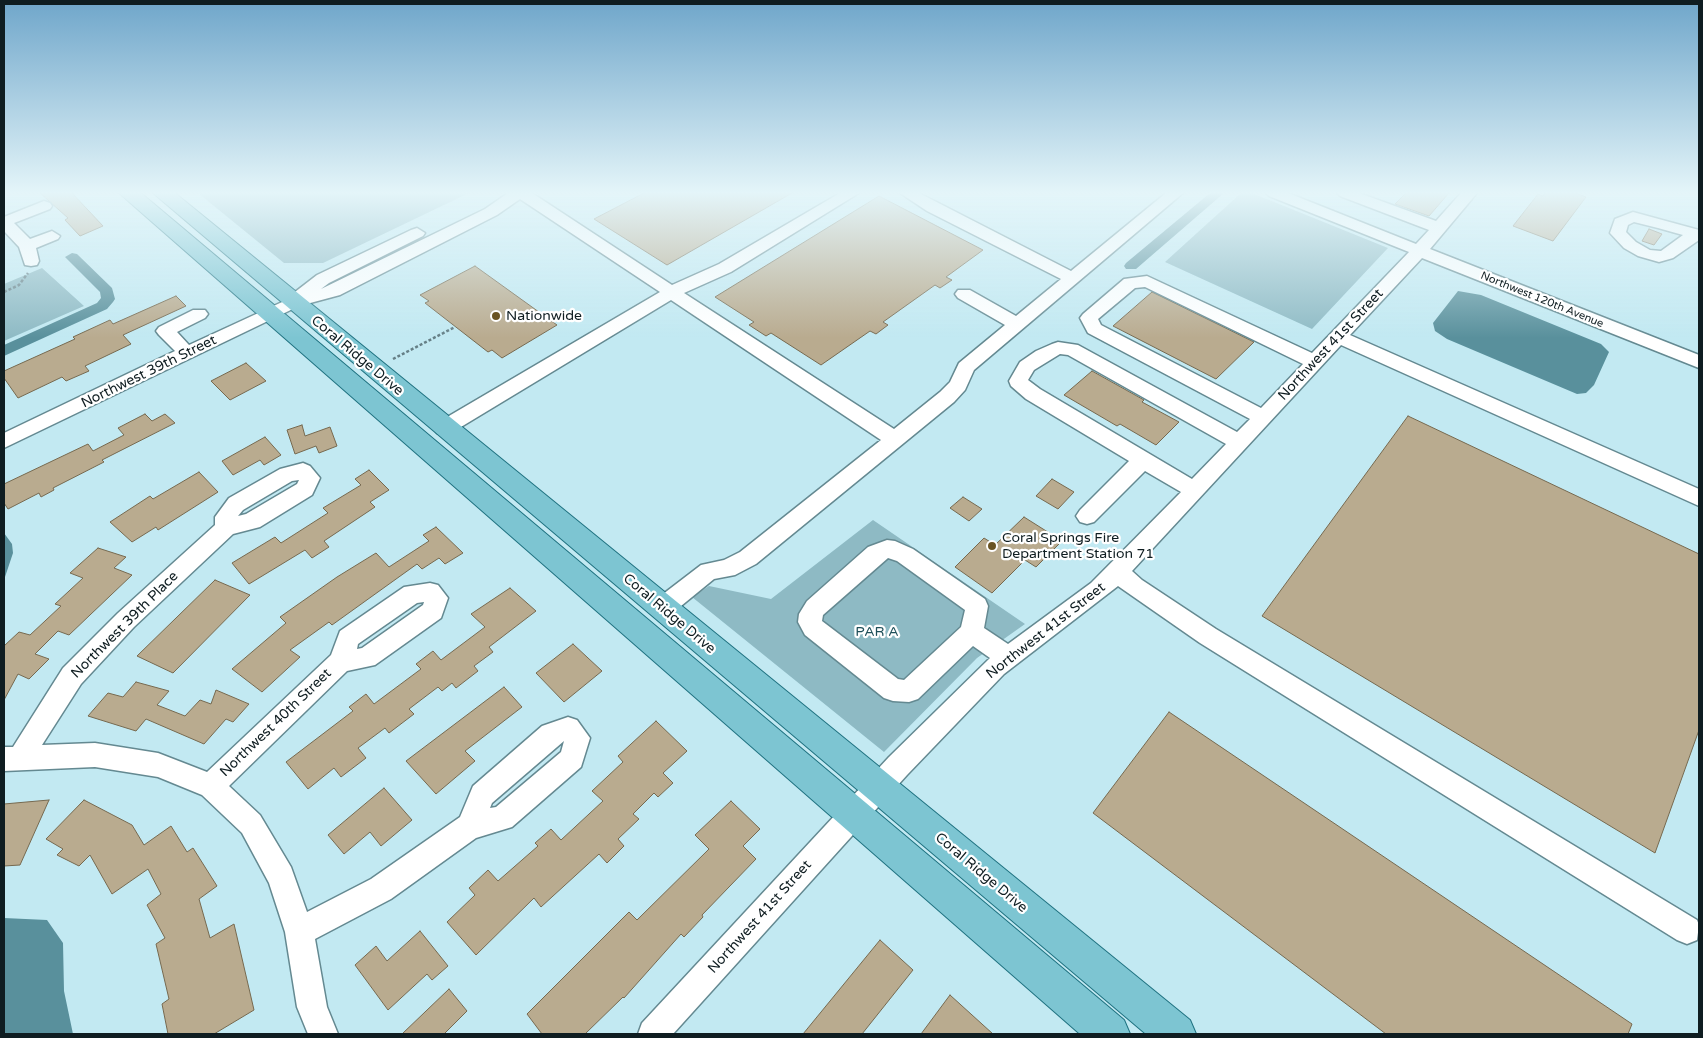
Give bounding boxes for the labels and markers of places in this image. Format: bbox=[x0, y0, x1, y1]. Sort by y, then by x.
place label: Nationwide bbox=[506, 308, 582, 324]
marker: Nationwide bbox=[490, 310, 502, 322]
place label: Coral Springs Fire Department Station 71 bbox=[1002, 530, 1154, 562]
marker: Coral Springs Fire Department Station 71 bbox=[986, 540, 998, 552]

